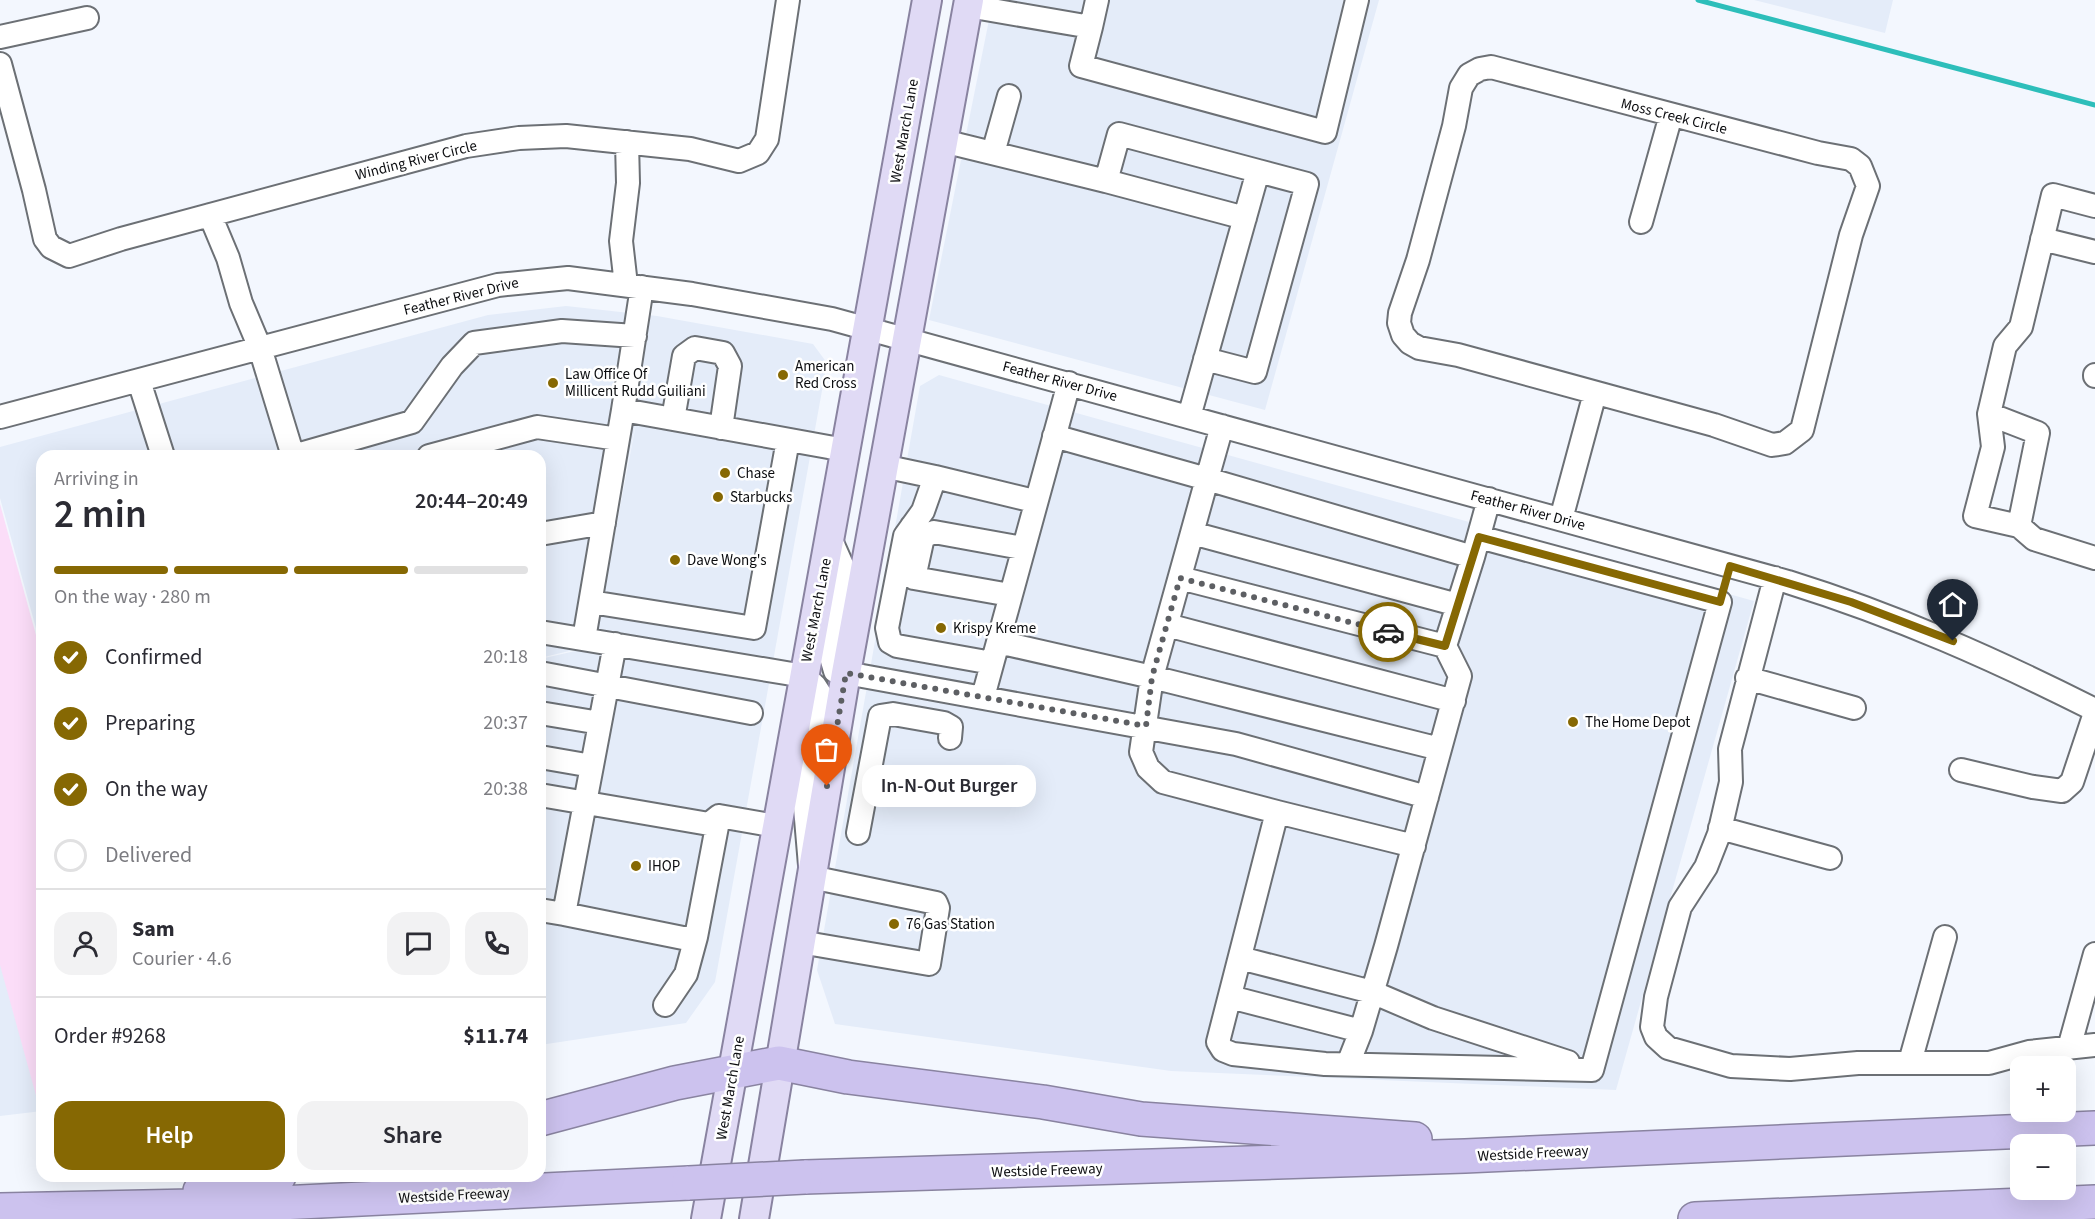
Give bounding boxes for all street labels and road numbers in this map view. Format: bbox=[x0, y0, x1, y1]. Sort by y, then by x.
street label: West March Lane bbox=[885, 77, 924, 185]
street label: Moss Creek Circle bbox=[1618, 93, 1729, 140]
street label: Winding River Circle bbox=[353, 135, 479, 186]
street label: Feather River Drive bbox=[401, 272, 521, 321]
street label: Feather River Drive bbox=[1000, 356, 1120, 407]
street label: Feather River Drive bbox=[1468, 485, 1588, 536]
street label: West March Lane bbox=[796, 556, 837, 664]
street label: West March Lane bbox=[711, 1034, 750, 1142]
street label: Westside Freeway bbox=[1477, 1140, 1589, 1167]
street label: Westside Freeway bbox=[991, 1158, 1103, 1183]
street label: Westside Freeway bbox=[398, 1182, 510, 1209]

